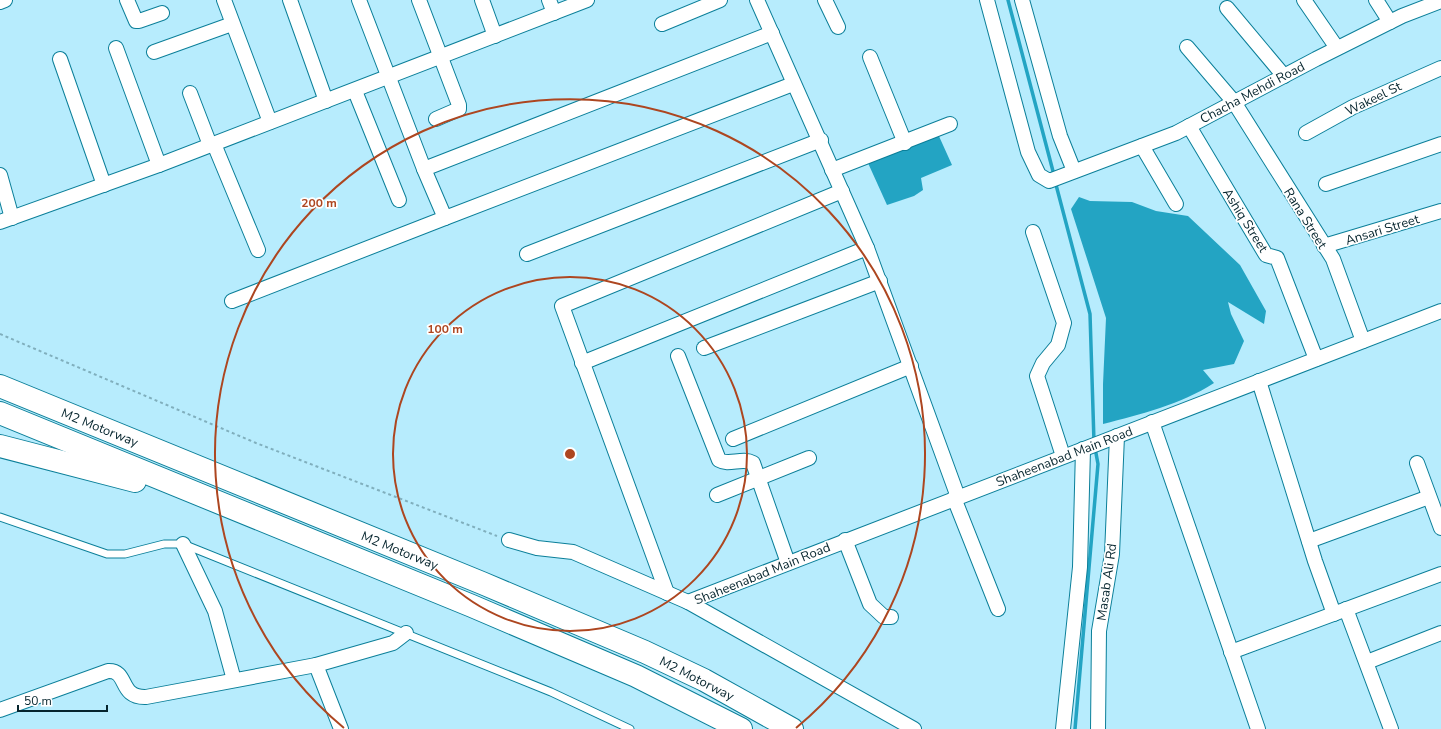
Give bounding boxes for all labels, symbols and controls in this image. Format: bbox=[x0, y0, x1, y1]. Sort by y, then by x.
street label: Chacha Mehdi Road bbox=[1197, 58, 1308, 128]
street label: Wakeel St bbox=[1342, 77, 1405, 120]
street label: Ashiq Street bbox=[1218, 185, 1272, 256]
street label: Rana Street bbox=[1279, 185, 1331, 253]
text: 200 m bbox=[301, 195, 337, 211]
street label: Ansari Street bbox=[1343, 210, 1422, 250]
text: 100 m bbox=[427, 321, 463, 337]
street label: M2 Motorway bbox=[58, 404, 141, 452]
street label: Shaheenabad Main Road bbox=[993, 423, 1135, 491]
centre of rings bbox=[563, 447, 577, 461]
street label: M2 Motorway bbox=[358, 527, 441, 575]
street label: Shaheenabad Main Road bbox=[692, 538, 833, 609]
street label: Masab Ali Rd bbox=[1093, 542, 1121, 622]
street label: M2 Motorway bbox=[656, 652, 737, 706]
scale bar bbox=[18, 687, 107, 713]
text: 50 m bbox=[24, 693, 52, 709]

